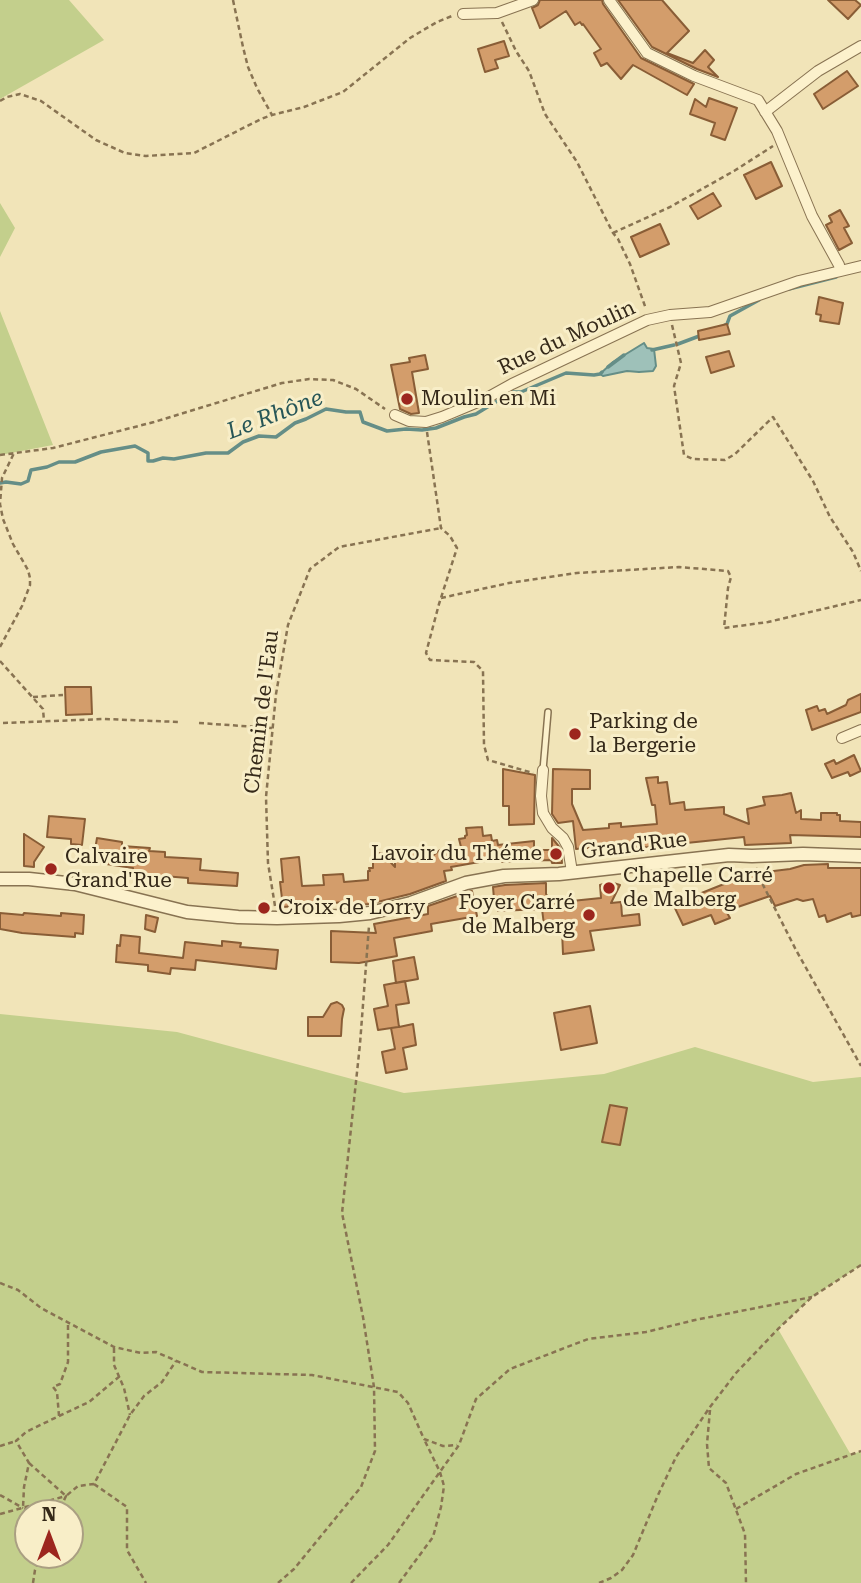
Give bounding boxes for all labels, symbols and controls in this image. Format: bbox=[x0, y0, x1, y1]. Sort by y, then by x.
street label: Rue du Moulin bbox=[494, 295, 640, 381]
water label: Le Rhône bbox=[223, 384, 327, 446]
place label: Moulin en Mi bbox=[421, 386, 556, 412]
marker: Moulin en Mi bbox=[399, 391, 415, 407]
street label: Chemin de l'Eau bbox=[239, 629, 285, 795]
place label: Parking de la Bergerie bbox=[589, 709, 698, 759]
marker: Parking de la Bergerie bbox=[567, 726, 583, 742]
street label: Grand'Rue bbox=[579, 827, 689, 865]
place label: Lavoir du Théme bbox=[371, 841, 542, 867]
place label: Calvaire Grand'Rue bbox=[65, 844, 172, 894]
marker: Lavoir du Théme bbox=[548, 846, 564, 862]
marker: Calvaire Grand'Rue bbox=[43, 861, 59, 877]
place label: Chapelle Carré de Malberg bbox=[623, 863, 773, 913]
marker: Chapelle Carré de Malberg bbox=[601, 880, 617, 896]
place label: Foyer Carré de Malberg bbox=[458, 890, 575, 940]
place label: Croix de Lorry bbox=[278, 895, 425, 921]
marker: Croix de Lorry bbox=[256, 900, 272, 916]
marker: Foyer Carré de Malberg bbox=[581, 907, 597, 923]
north arrow bbox=[14, 1499, 84, 1569]
text: N bbox=[42, 1503, 56, 1526]

